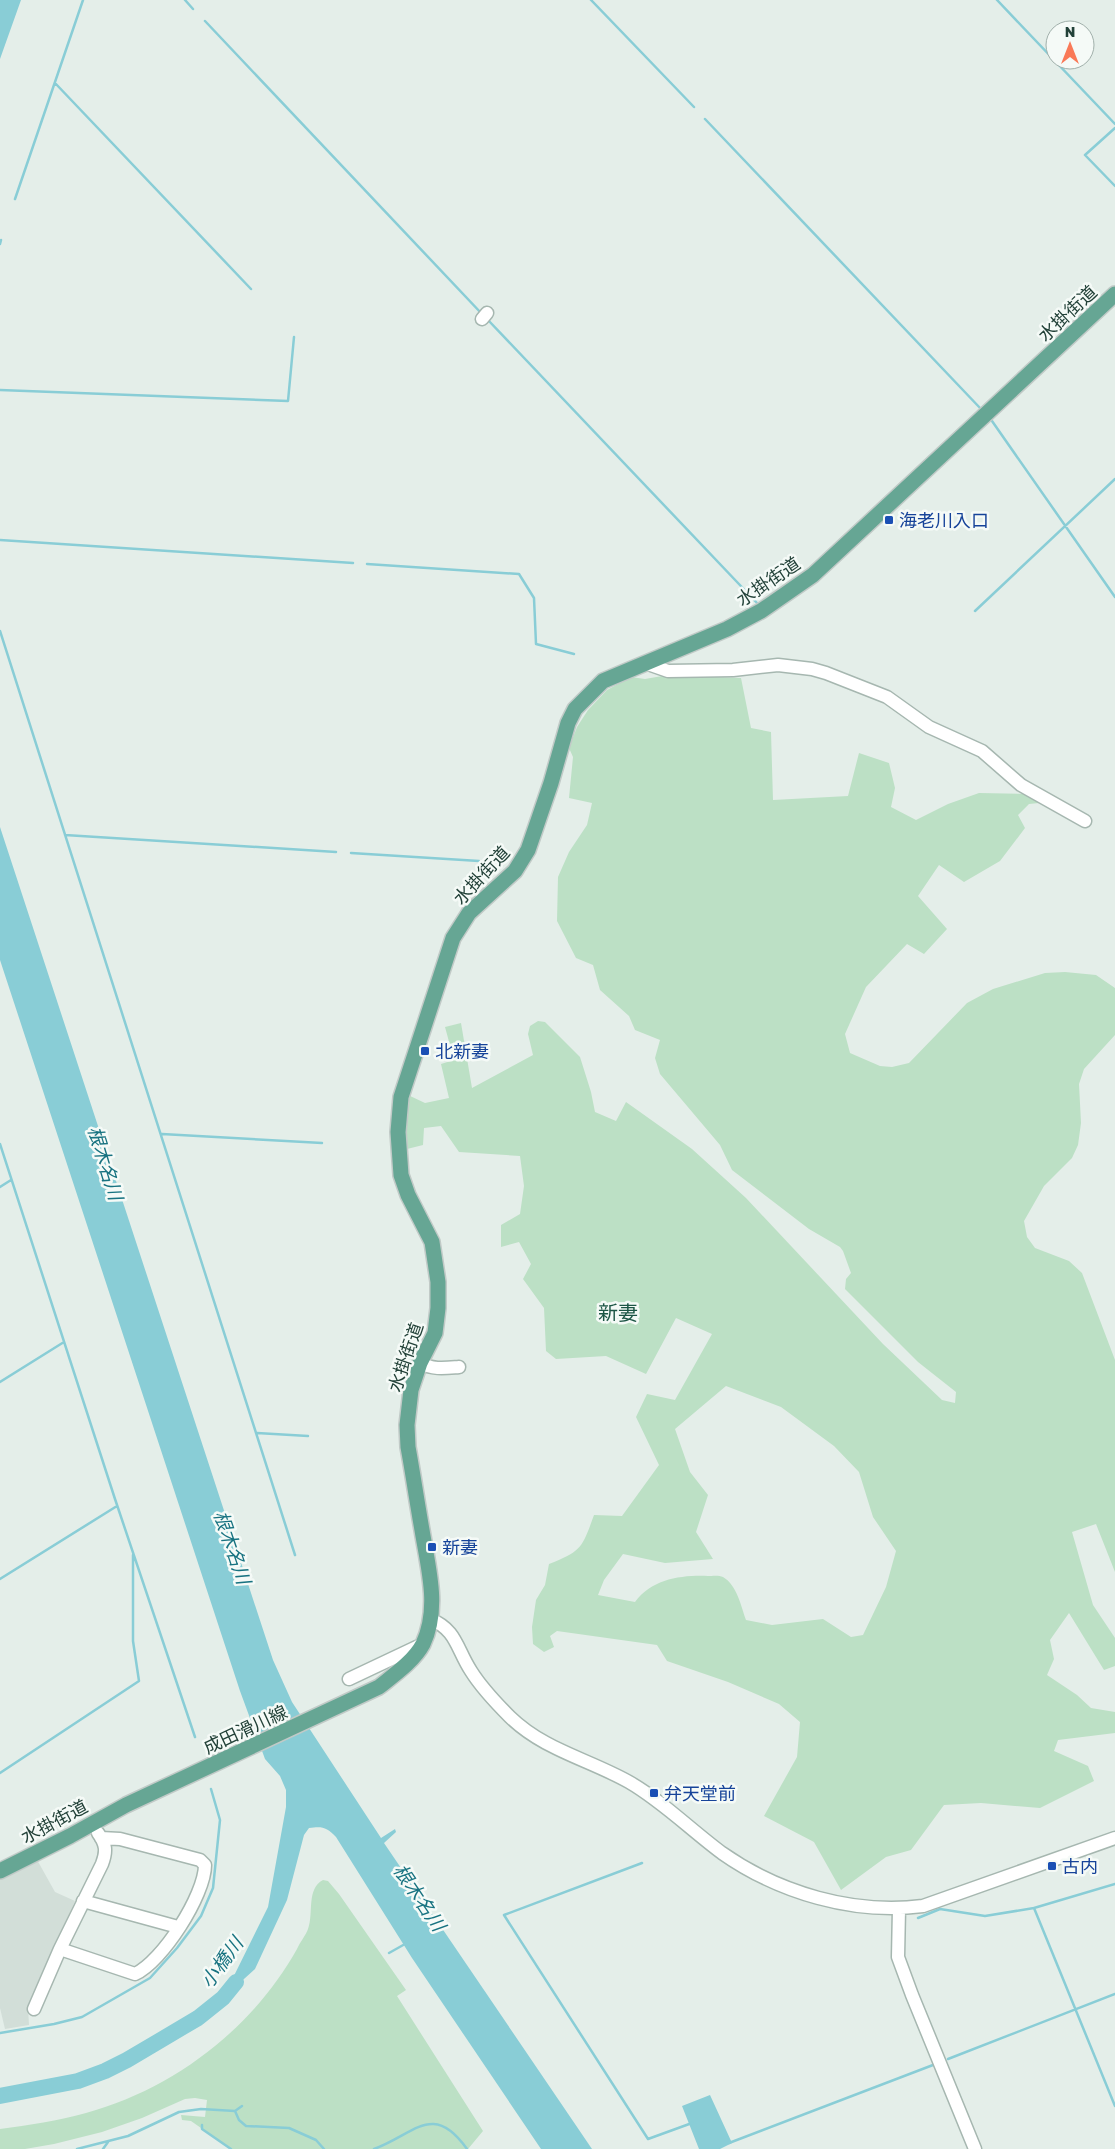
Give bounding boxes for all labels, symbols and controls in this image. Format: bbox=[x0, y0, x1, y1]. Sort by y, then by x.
north arrow bbox=[1045, 20, 1095, 70]
text: N bbox=[1065, 23, 1075, 40]
street label: 水掛街道 bbox=[1033, 280, 1101, 346]
place label: 海老川入口 bbox=[899, 509, 989, 531]
marker: 海老川入口 bbox=[883, 514, 895, 526]
street label: 水掛街道 bbox=[732, 552, 804, 610]
street label: 水掛街道 bbox=[448, 841, 514, 909]
place label: 北新妻 bbox=[435, 1040, 489, 1062]
marker: 北新妻 bbox=[419, 1045, 431, 1057]
water label: 根木名川 bbox=[84, 1123, 129, 1205]
district label: 新妻 bbox=[598, 1300, 638, 1324]
street label: 水掛街道 bbox=[383, 1319, 427, 1395]
water label: 根木名川 bbox=[210, 1507, 257, 1589]
place label: 新妻 bbox=[442, 1536, 478, 1558]
marker: 新妻 bbox=[426, 1541, 438, 1553]
street label: 成田滑川線 bbox=[200, 1700, 290, 1758]
place label: 弁天堂前 bbox=[664, 1782, 736, 1804]
marker: 弁天堂前 bbox=[648, 1787, 660, 1799]
street label: 水掛街道 bbox=[17, 1794, 91, 1848]
place label: 古内 bbox=[1062, 1855, 1098, 1877]
water label: 根木名川 bbox=[389, 1859, 452, 1937]
marker: 古内 bbox=[1046, 1860, 1058, 1872]
water label: 小橋川 bbox=[195, 1931, 248, 1992]

